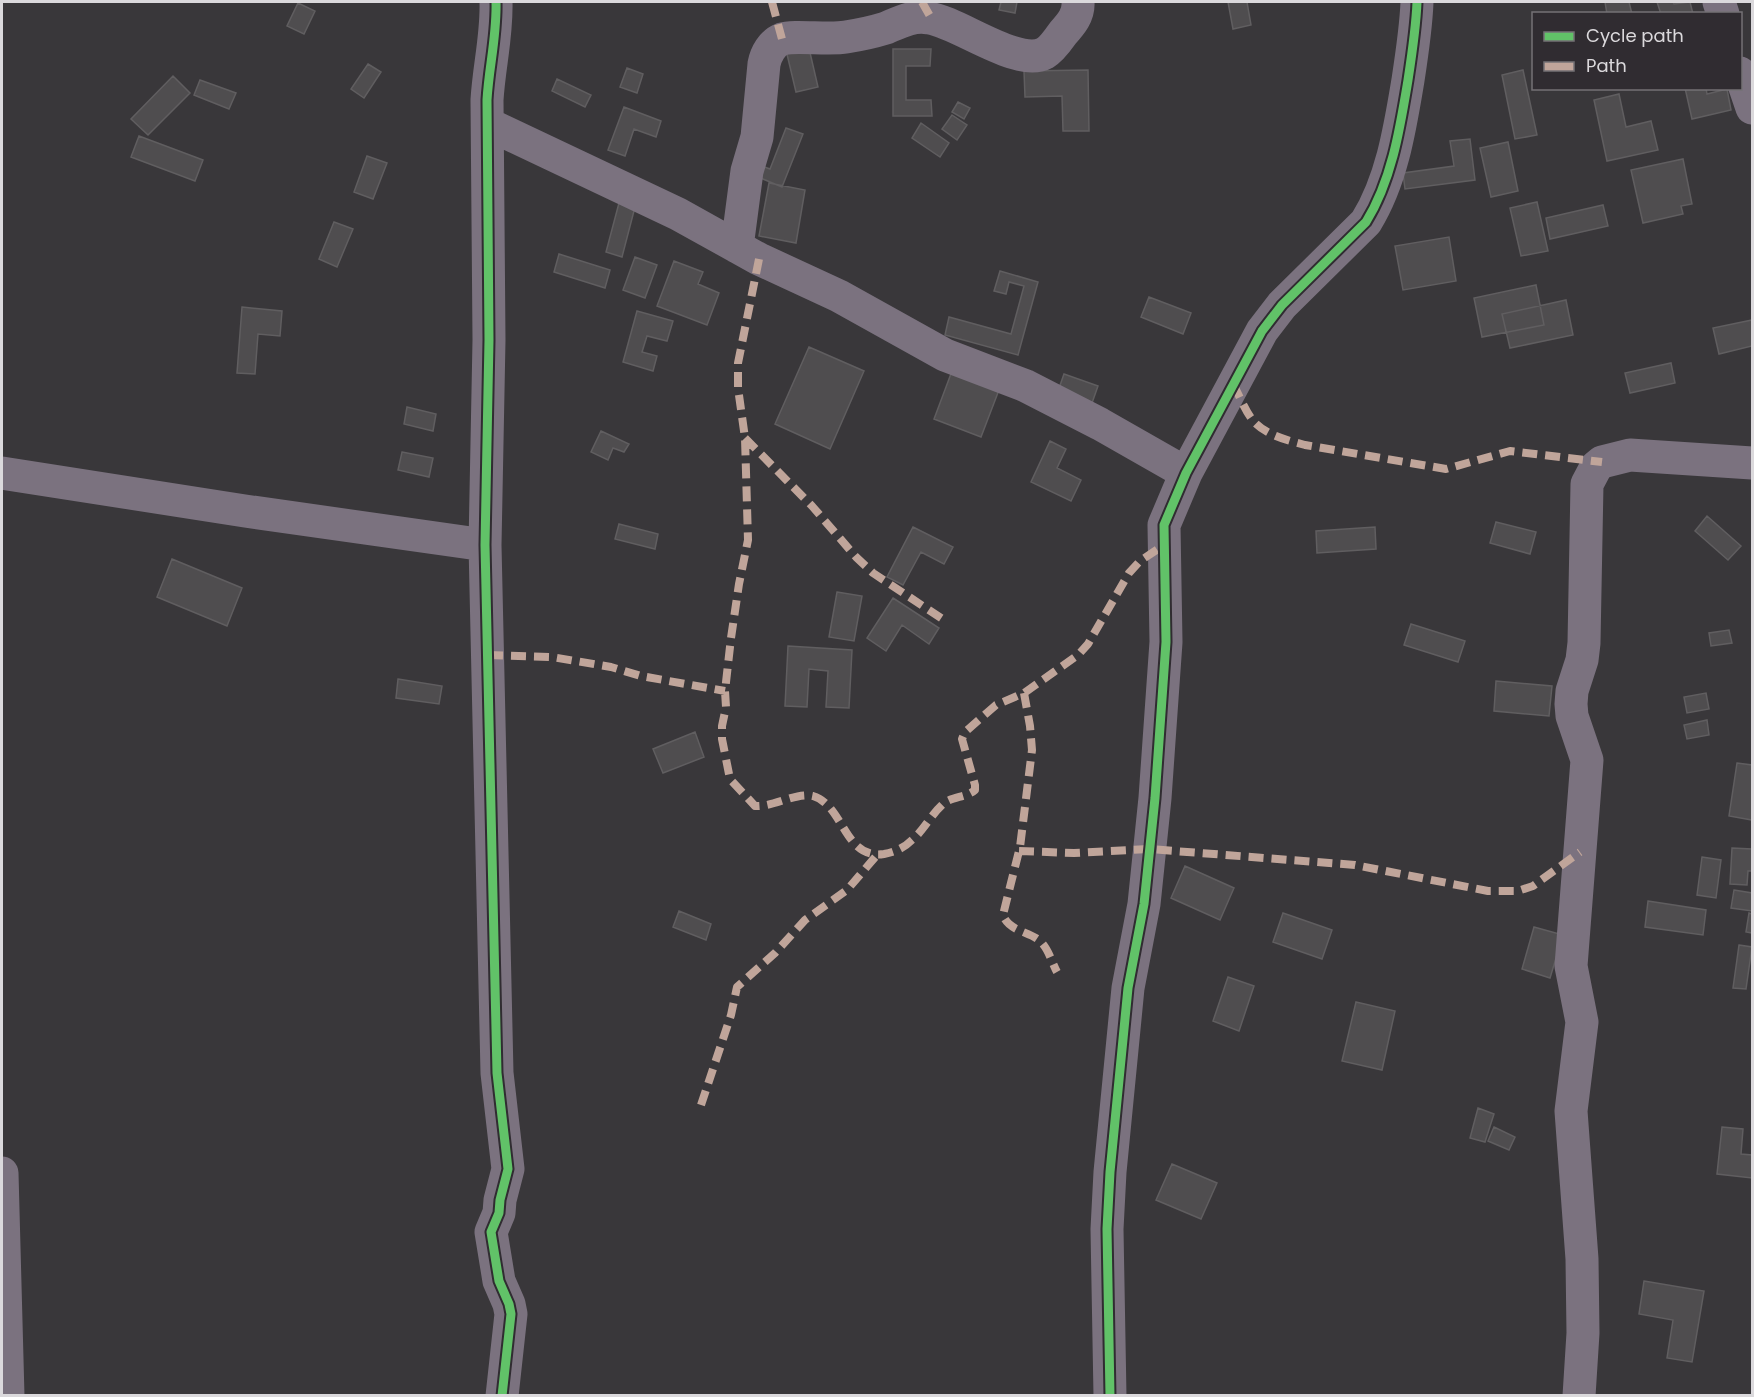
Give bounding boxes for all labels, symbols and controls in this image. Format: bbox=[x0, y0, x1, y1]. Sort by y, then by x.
legend bbox=[1532, 12, 1742, 90]
text: Cycle path bbox=[1586, 23, 1684, 48]
text: Path bbox=[1586, 53, 1627, 78]

